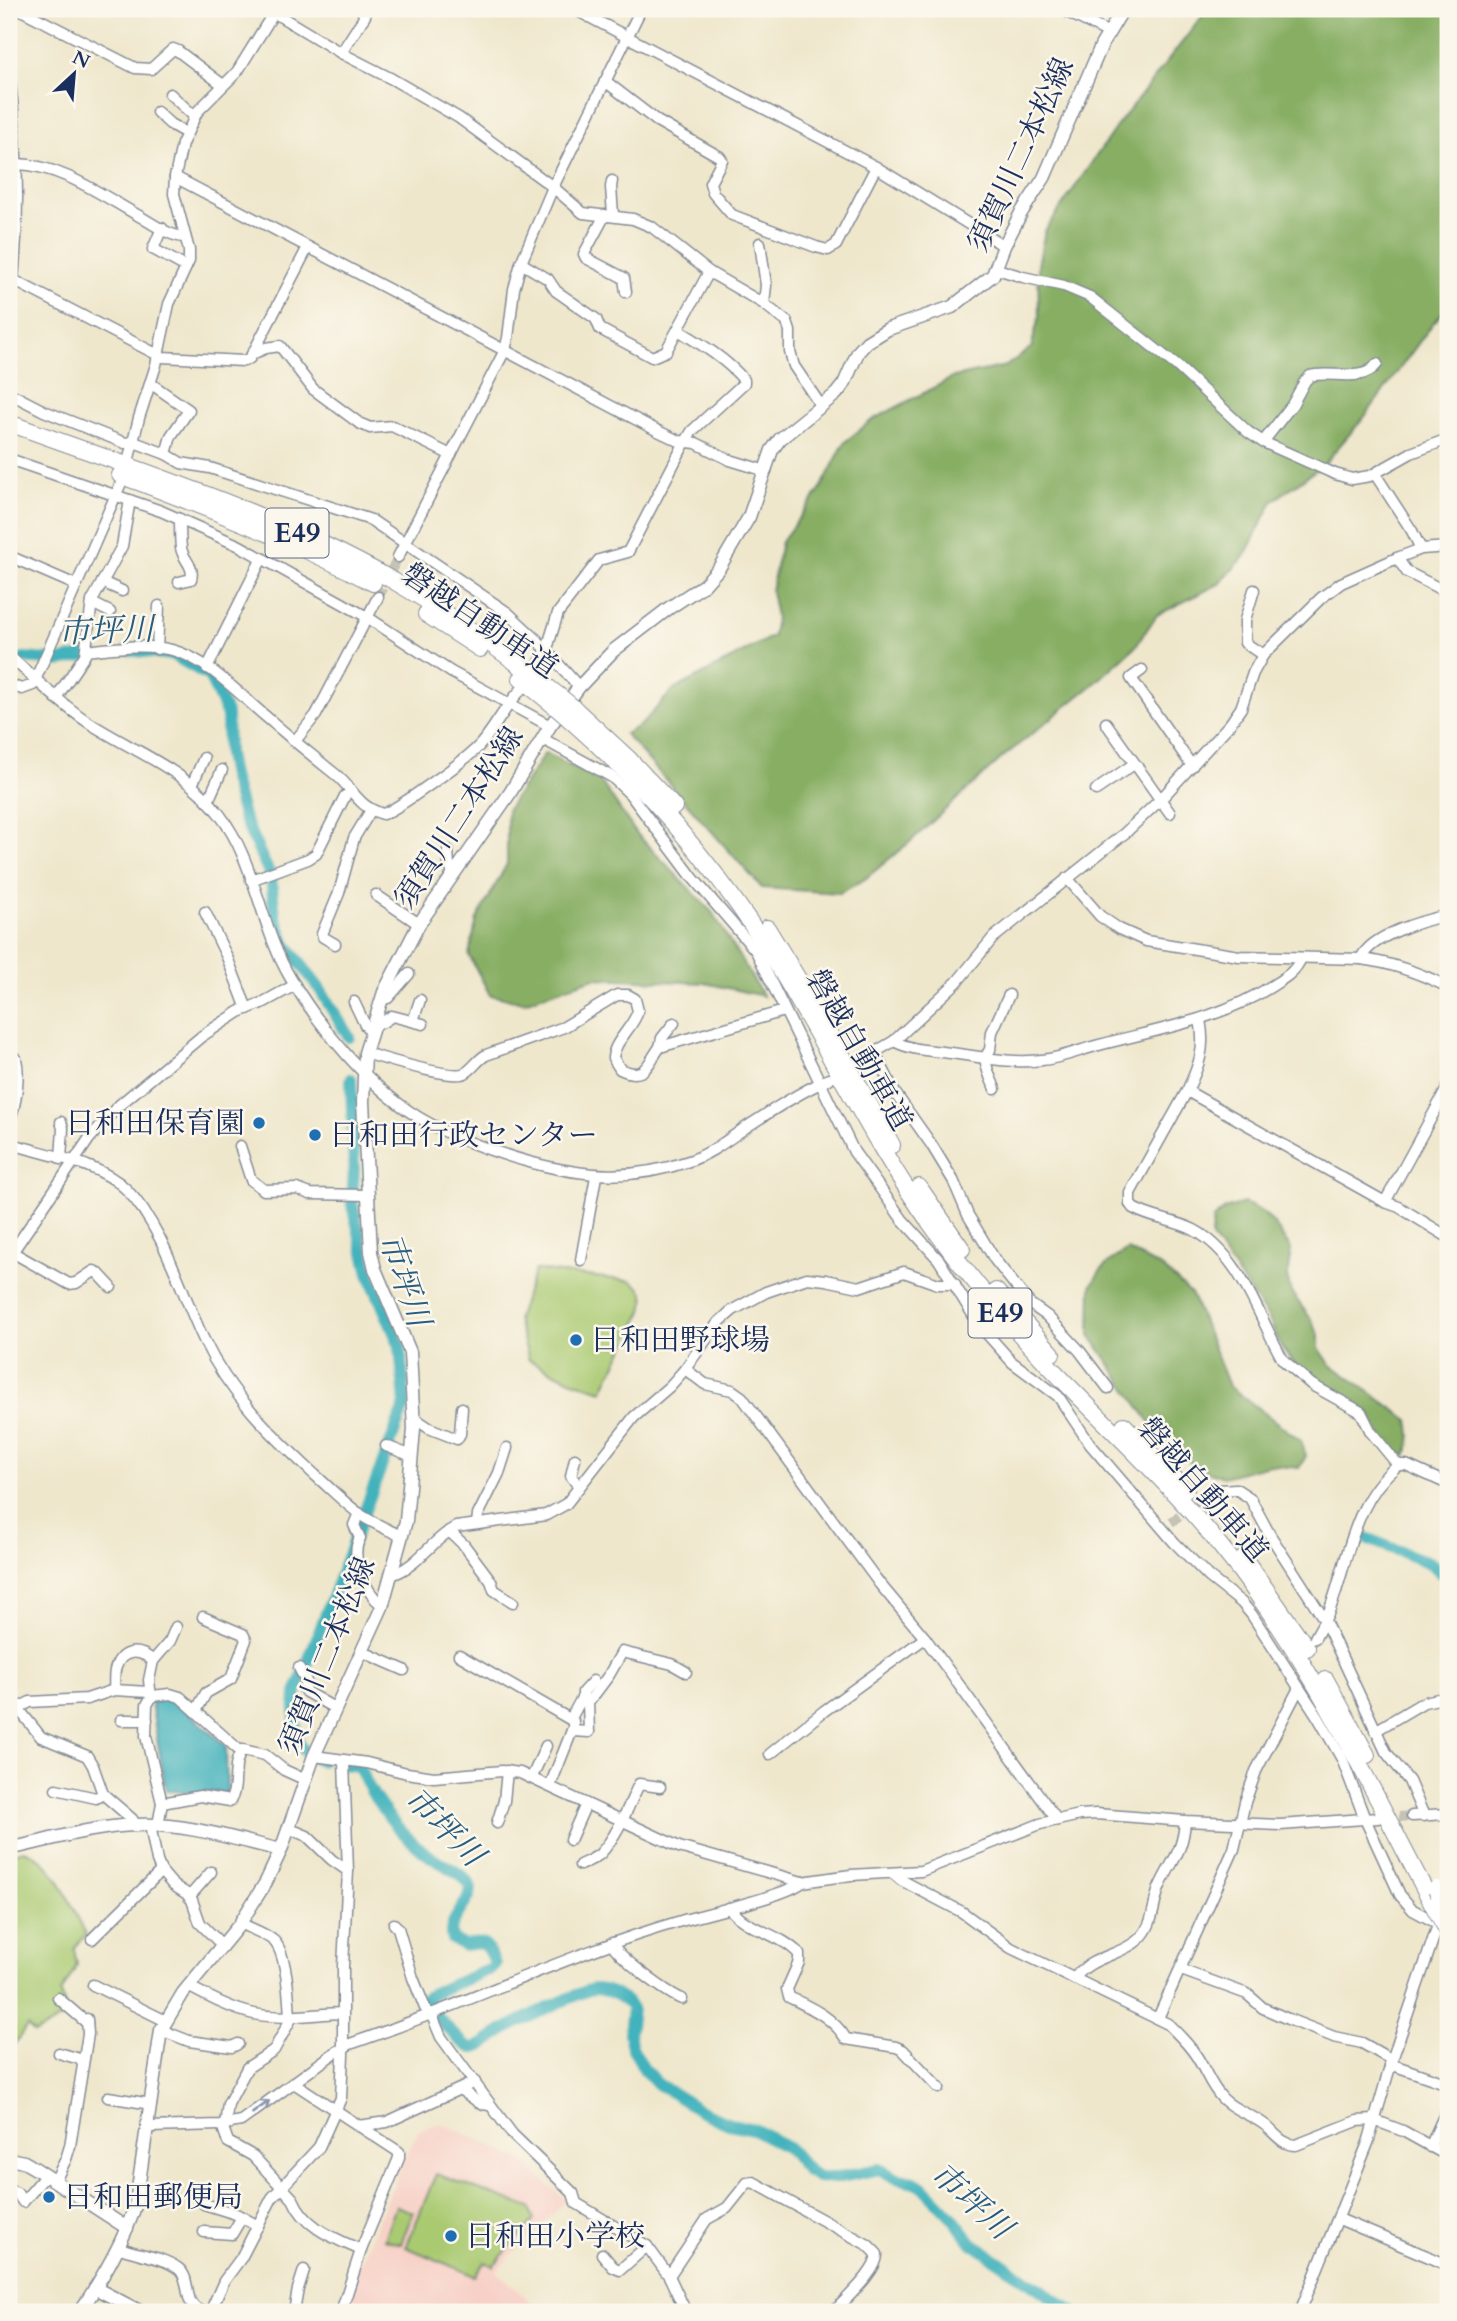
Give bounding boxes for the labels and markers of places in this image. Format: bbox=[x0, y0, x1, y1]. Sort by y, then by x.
place label: 日和田保育園 bbox=[65, 1103, 245, 1144]
marker: 日和田保育園 bbox=[251, 1115, 267, 1131]
place label: 日和田行政センター bbox=[329, 1115, 598, 1156]
marker: 日和田行政センター bbox=[307, 1127, 323, 1143]
place label: 日和田野球場 bbox=[590, 1320, 770, 1361]
marker: 日和田野球場 bbox=[568, 1332, 584, 1348]
place label: 日和田郵便局 bbox=[63, 2177, 243, 2218]
marker: 日和田郵便局 bbox=[41, 2189, 57, 2205]
place label: 日和田小学校 bbox=[465, 2216, 645, 2257]
marker: 日和田小学校 bbox=[443, 2228, 459, 2244]

